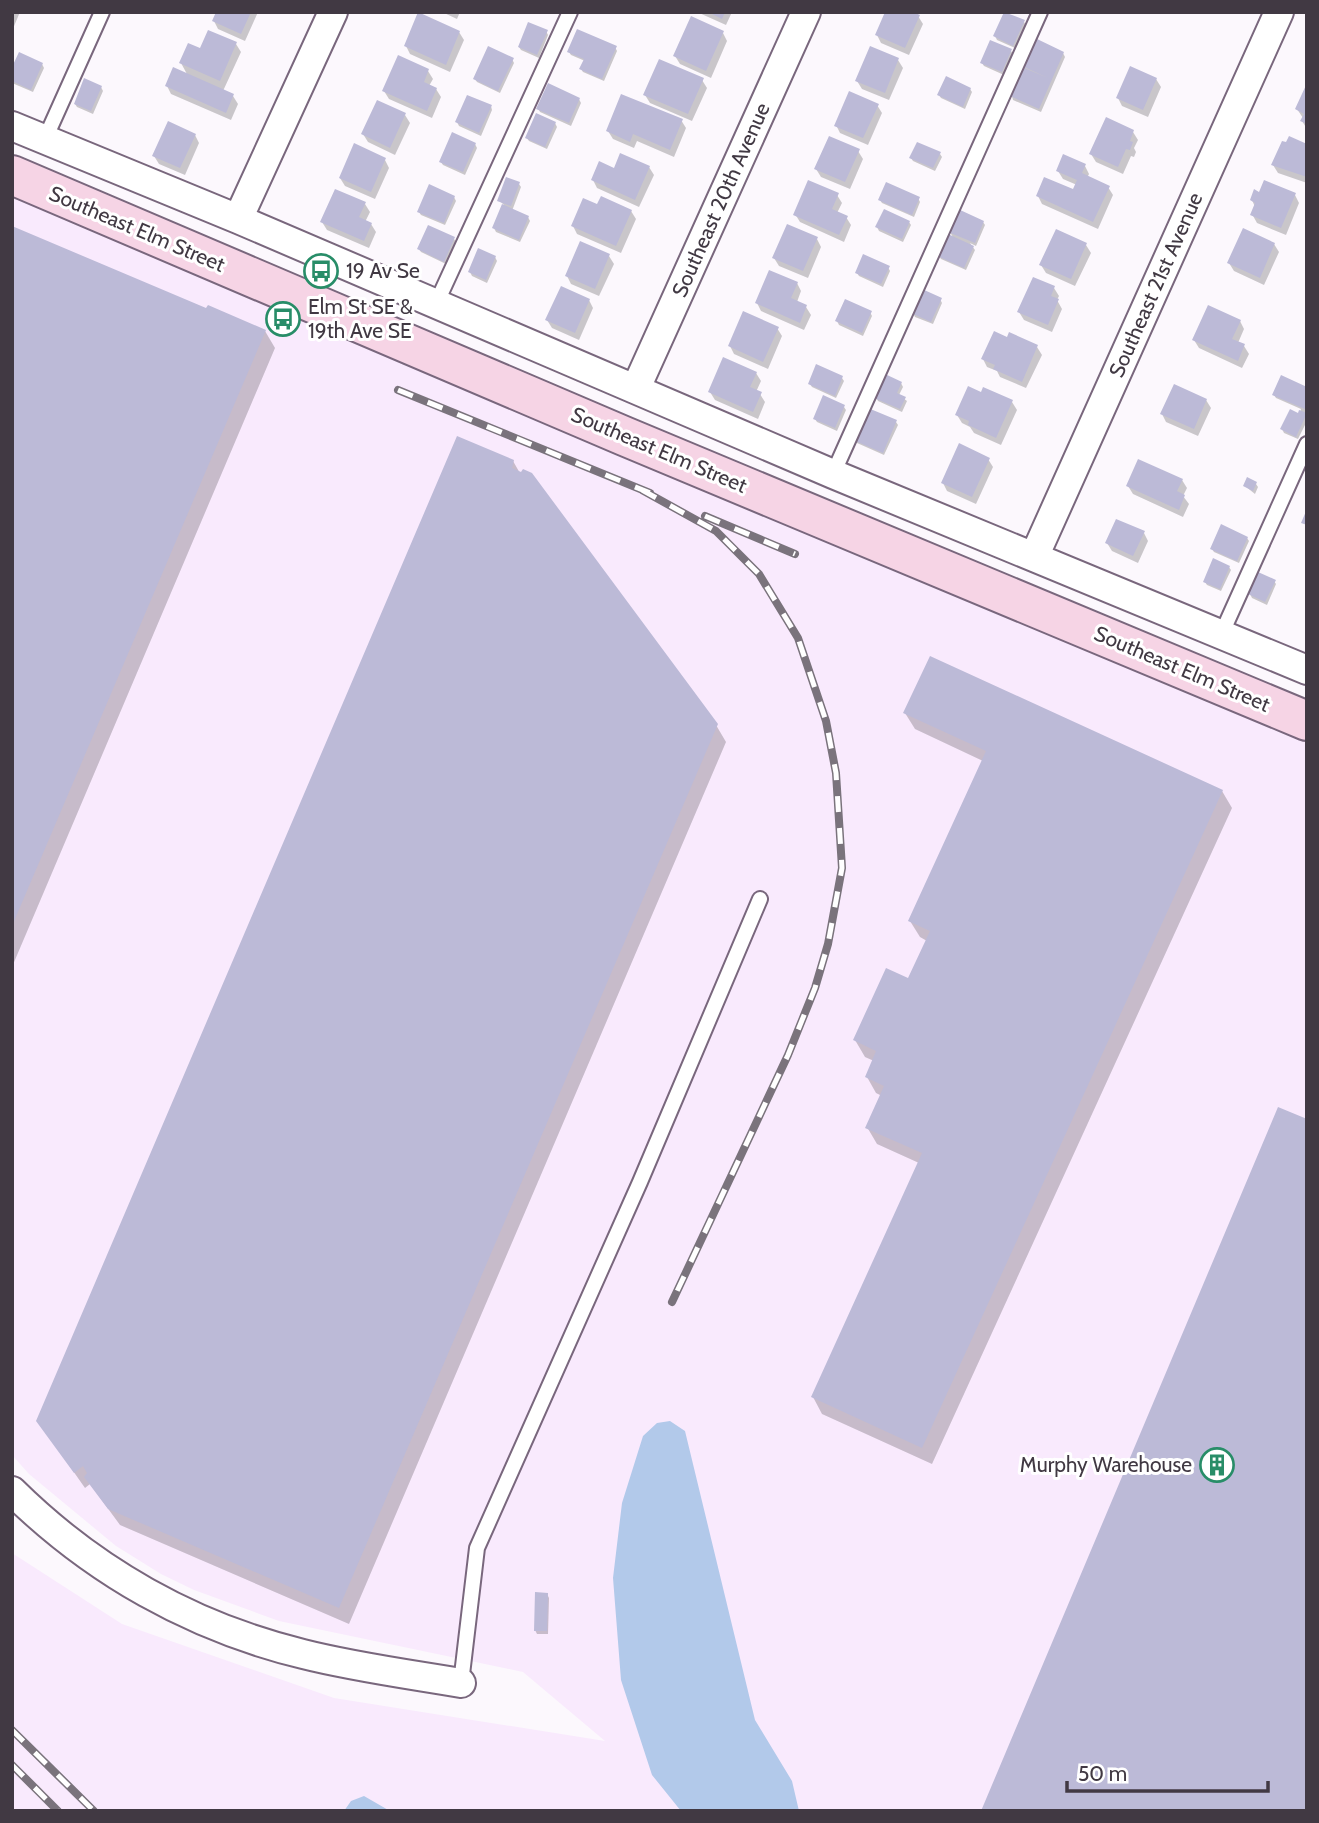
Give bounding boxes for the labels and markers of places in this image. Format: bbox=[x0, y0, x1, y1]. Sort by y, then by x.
bus stop icon: 19 Av Se bbox=[302, 252, 340, 290]
place label: 19 Av Se bbox=[346, 258, 420, 283]
place label: Elm St SE & 19th Ave SE bbox=[308, 294, 413, 343]
bus stop icon: Elm St SE & 19th Ave SE bbox=[264, 300, 302, 338]
building icon: Murphy Warehouse bbox=[1198, 1446, 1236, 1484]
place label: Murphy Warehouse bbox=[1020, 1452, 1192, 1477]

